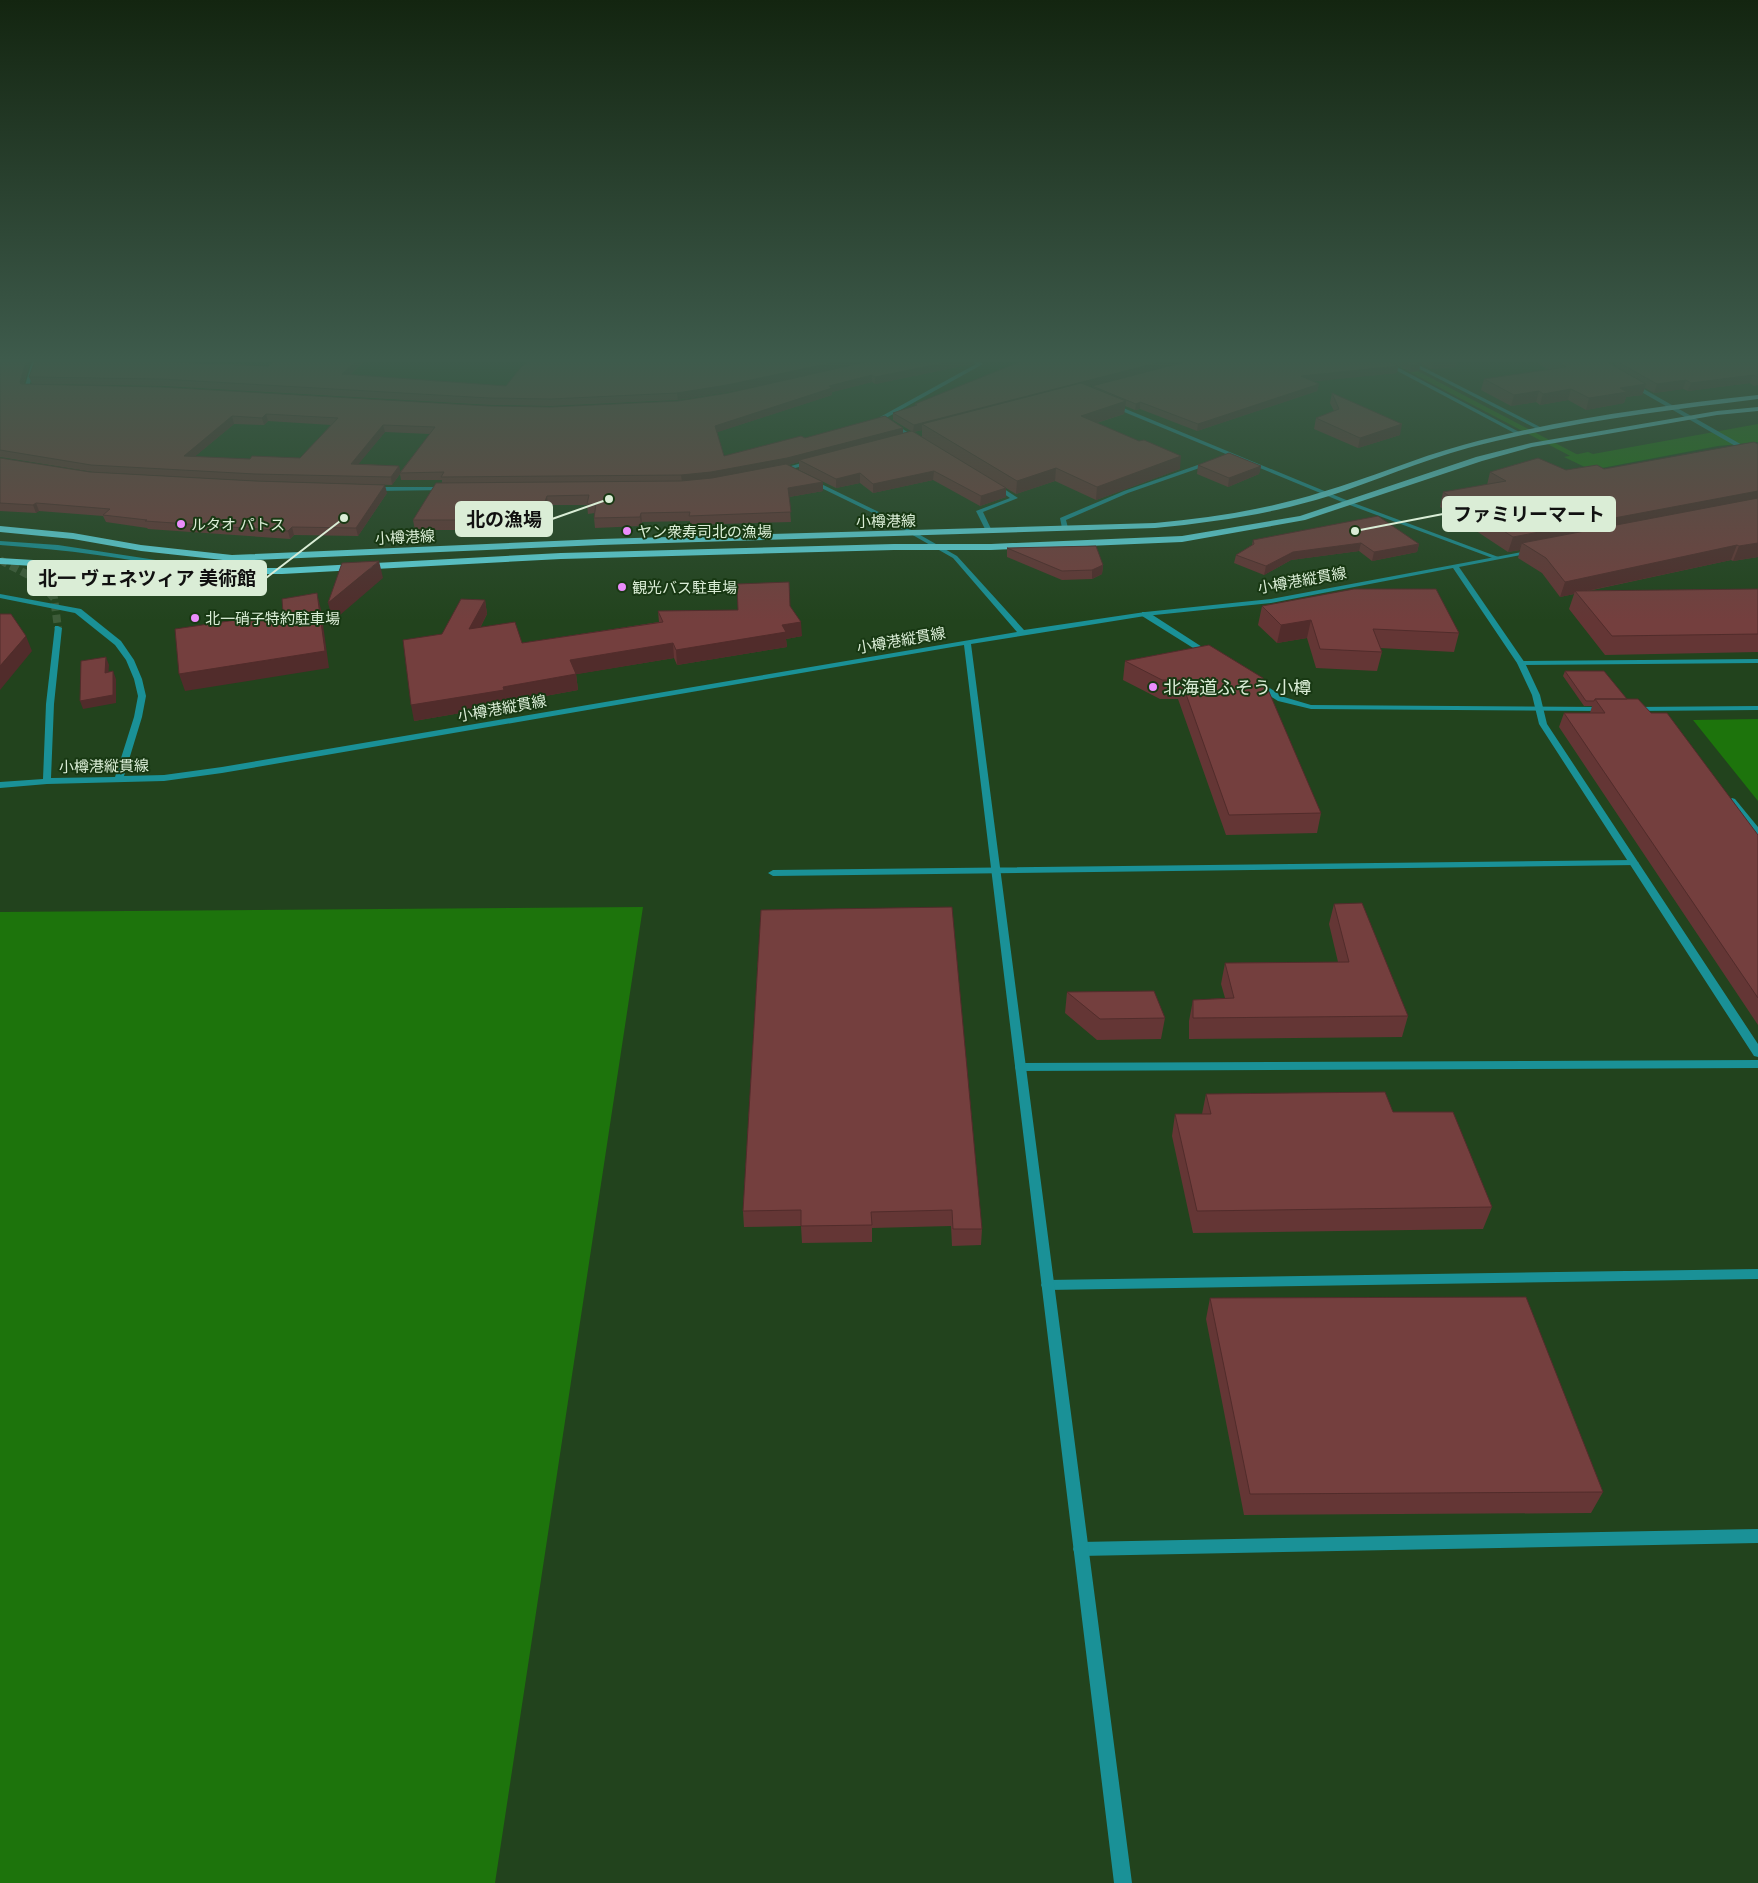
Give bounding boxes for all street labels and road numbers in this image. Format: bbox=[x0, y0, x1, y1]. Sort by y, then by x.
street label: 小樽港線 bbox=[856, 511, 916, 531]
street label: 小樽港線 bbox=[375, 526, 435, 548]
street label: 小樽港縦貫線 bbox=[1256, 563, 1348, 597]
street label: 小樽港縦貫線 bbox=[855, 623, 947, 657]
street label: 小樽港縦貫線 bbox=[456, 691, 548, 725]
street label: 小樽港縦貫線 bbox=[59, 756, 149, 776]

